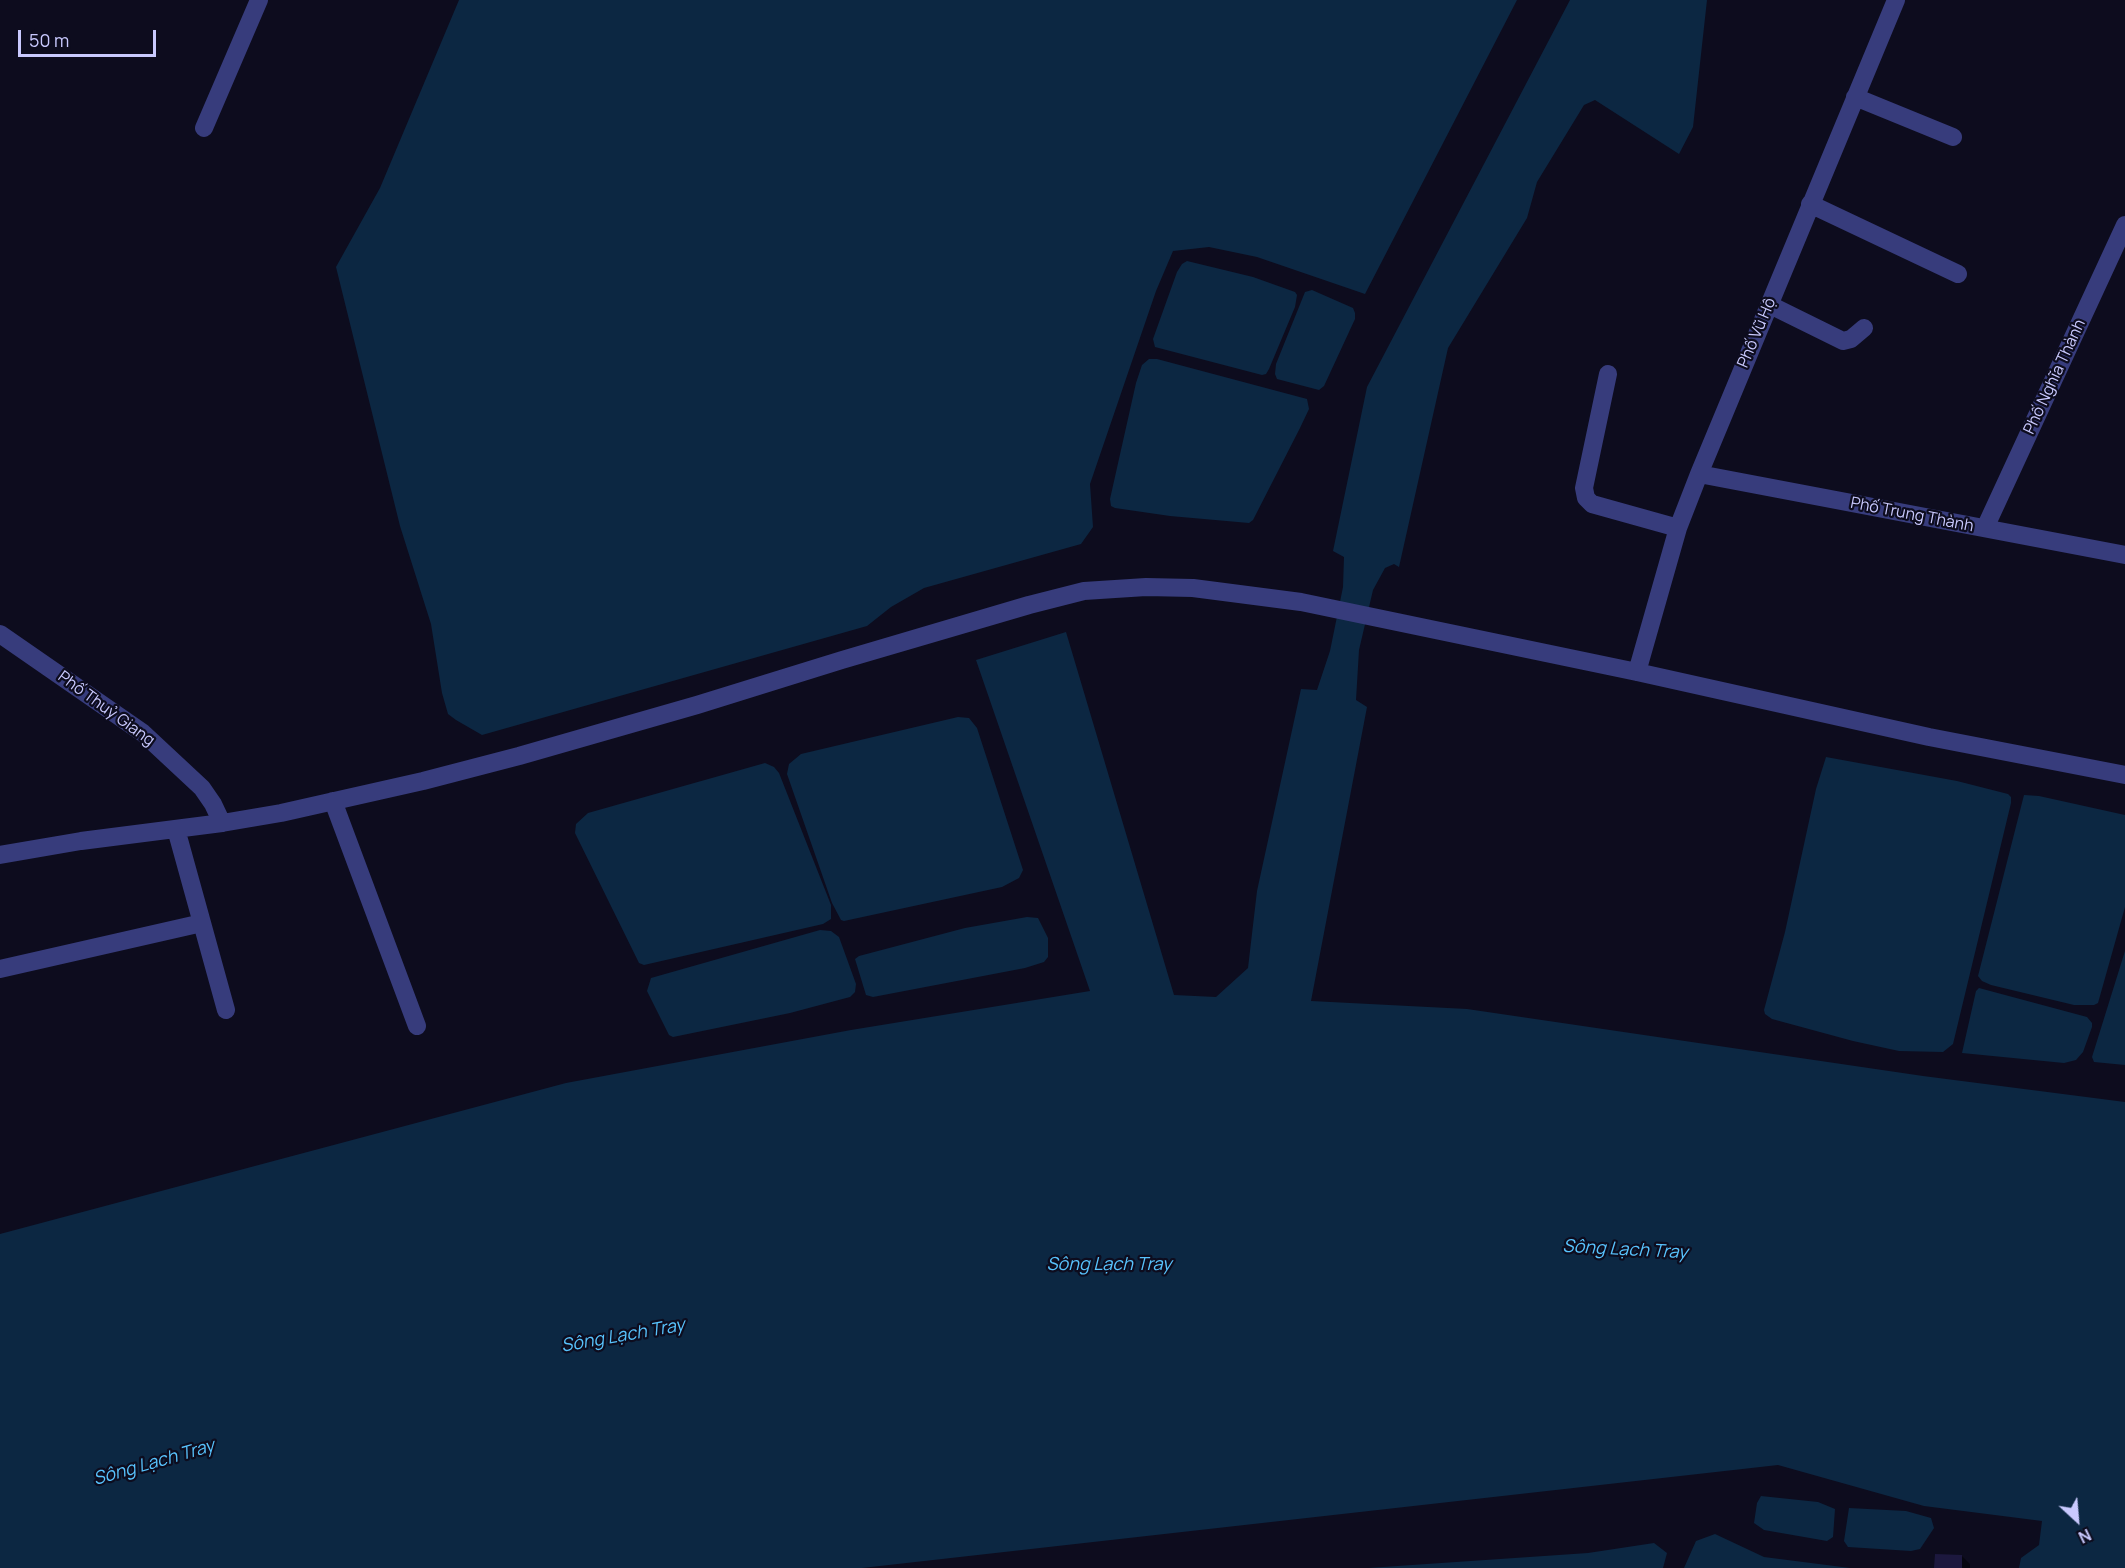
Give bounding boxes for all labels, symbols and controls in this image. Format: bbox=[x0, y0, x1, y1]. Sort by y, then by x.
scale bar bbox=[21, 18, 159, 56]
text: 50 m bbox=[29, 28, 69, 52]
street label: Phố Vũ Hộ bbox=[1734, 295, 1780, 371]
street label: Phố Nghĩa Thành bbox=[2020, 317, 2090, 437]
street label: Phố Trung Thành bbox=[1849, 494, 1975, 536]
street label: Phố Thuỷ Giang bbox=[54, 667, 158, 751]
water label: Sông Lạch Tray bbox=[1562, 1236, 1688, 1264]
water label: Sông Lạch Tray bbox=[1046, 1254, 1172, 1276]
water label: Sông Lạch Tray bbox=[560, 1315, 686, 1357]
water label: Sông Lạch Tray bbox=[91, 1435, 217, 1491]
north arrow bbox=[2047, 1490, 2107, 1550]
text: N bbox=[2075, 1524, 2095, 1549]

